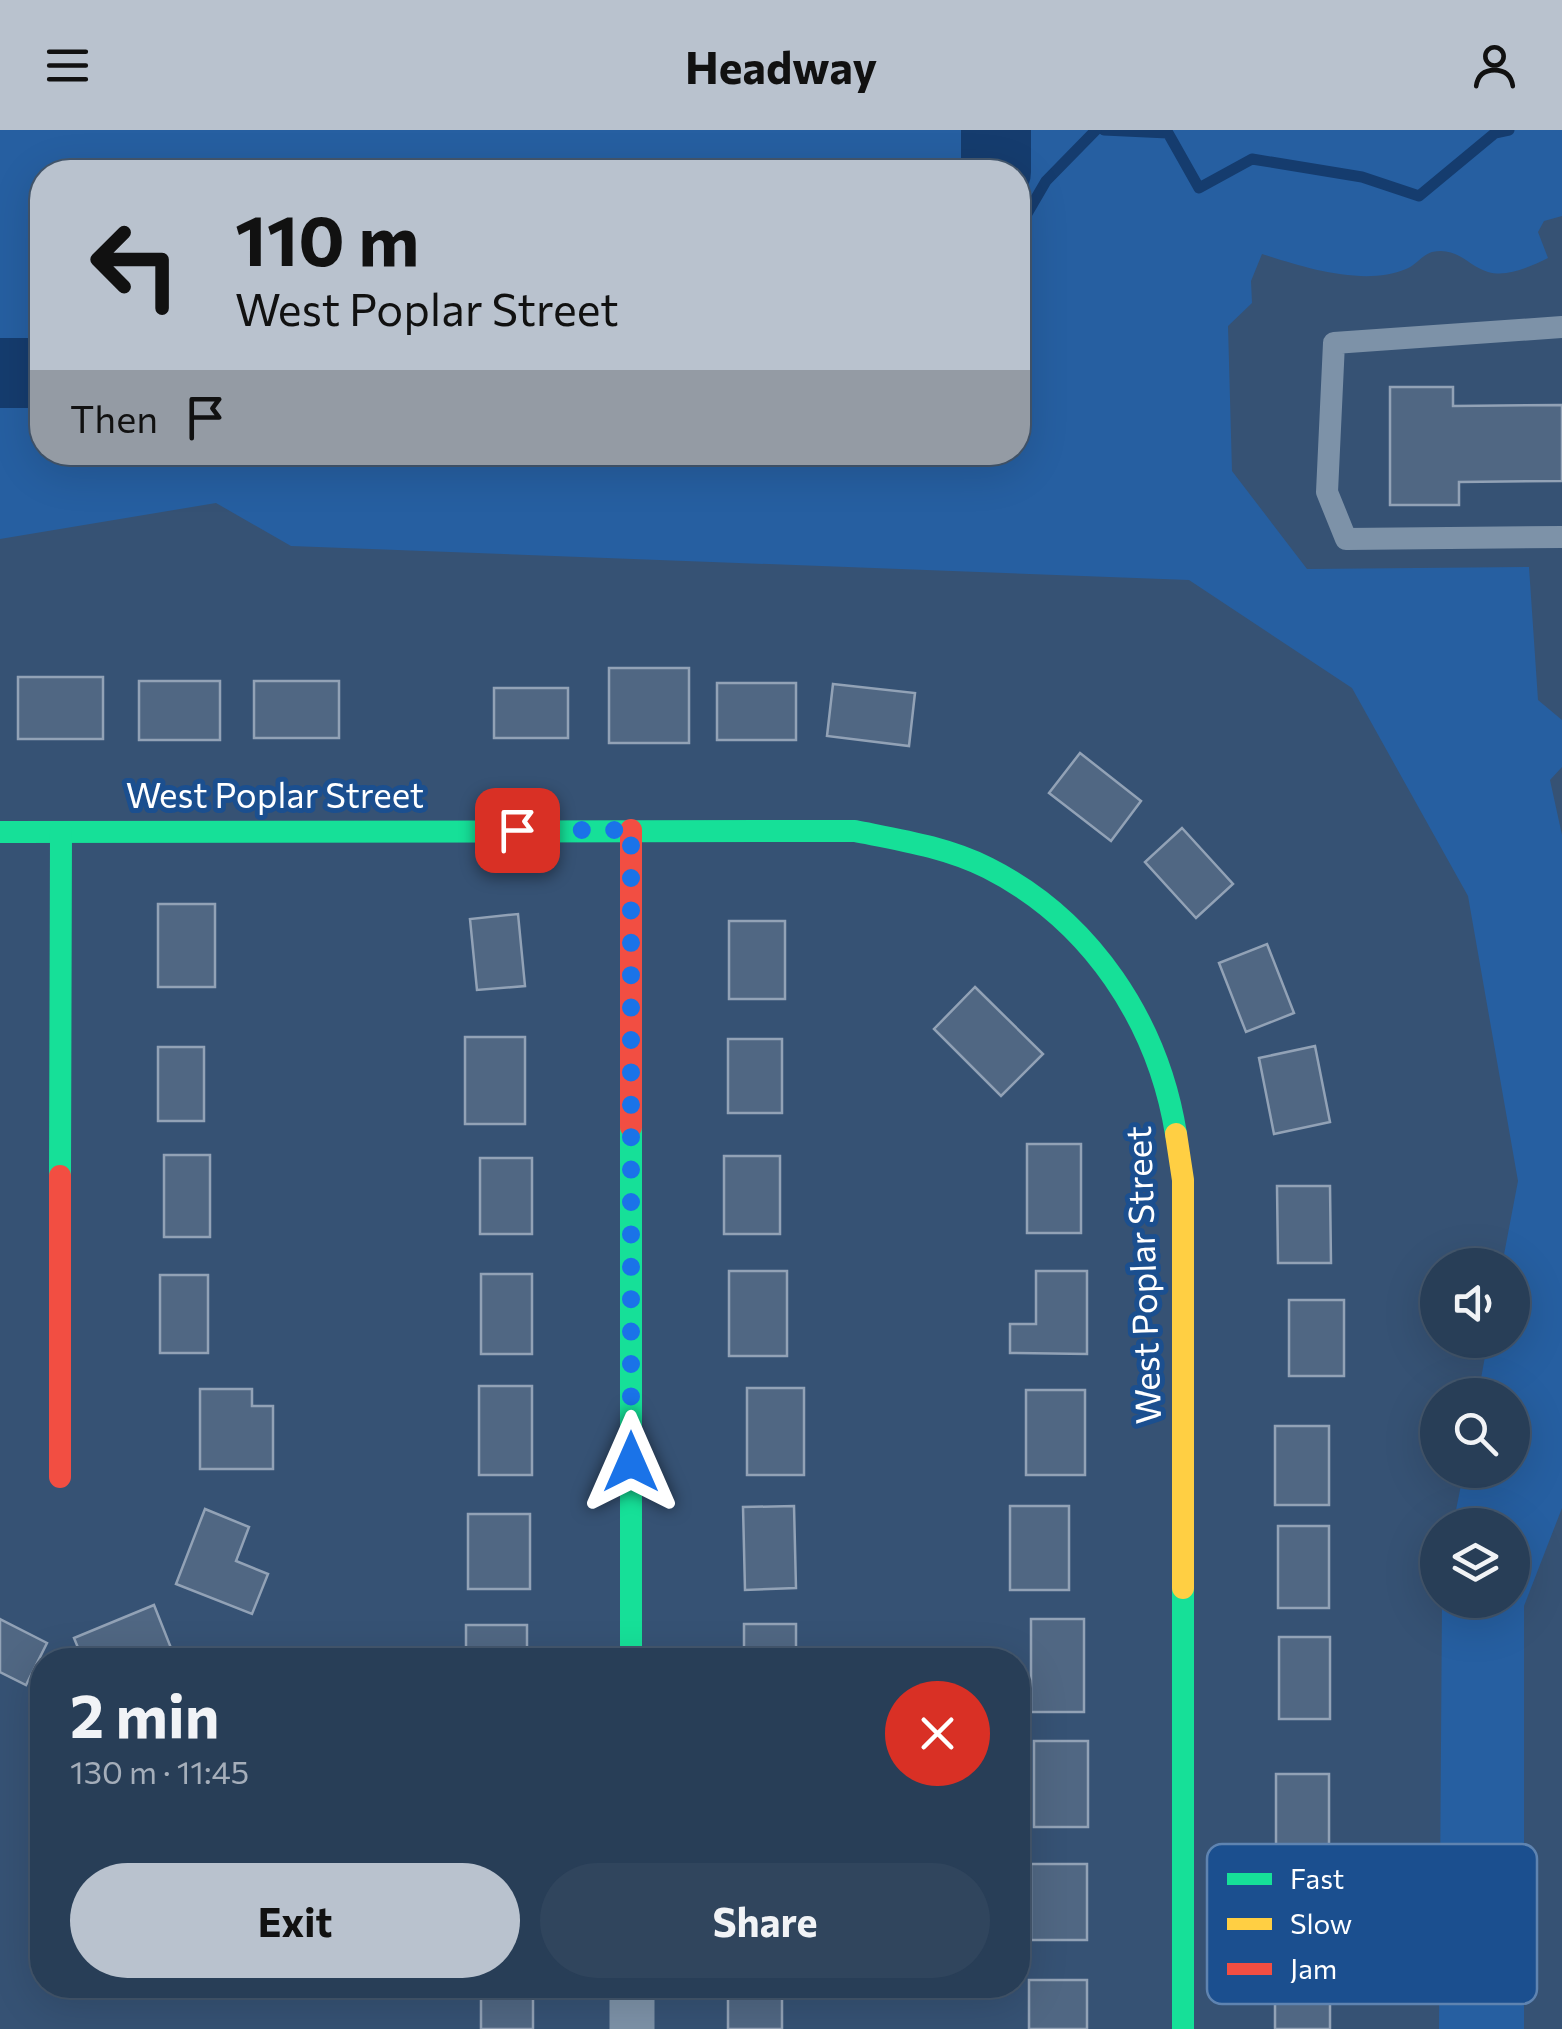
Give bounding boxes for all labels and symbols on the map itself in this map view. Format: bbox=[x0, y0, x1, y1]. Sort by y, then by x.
street label: West Poplar Street bbox=[126, 772, 424, 815]
pin bbox=[475, 788, 560, 873]
street label: West Poplar Street bbox=[1115, 1125, 1168, 1425]
position arrow bbox=[579, 1410, 683, 1514]
legend bbox=[1207, 1844, 1537, 2004]
text: Fast bbox=[1290, 1861, 1344, 1895]
text: Slow bbox=[1290, 1906, 1352, 1940]
text: Jam bbox=[1290, 1951, 1337, 1985]

